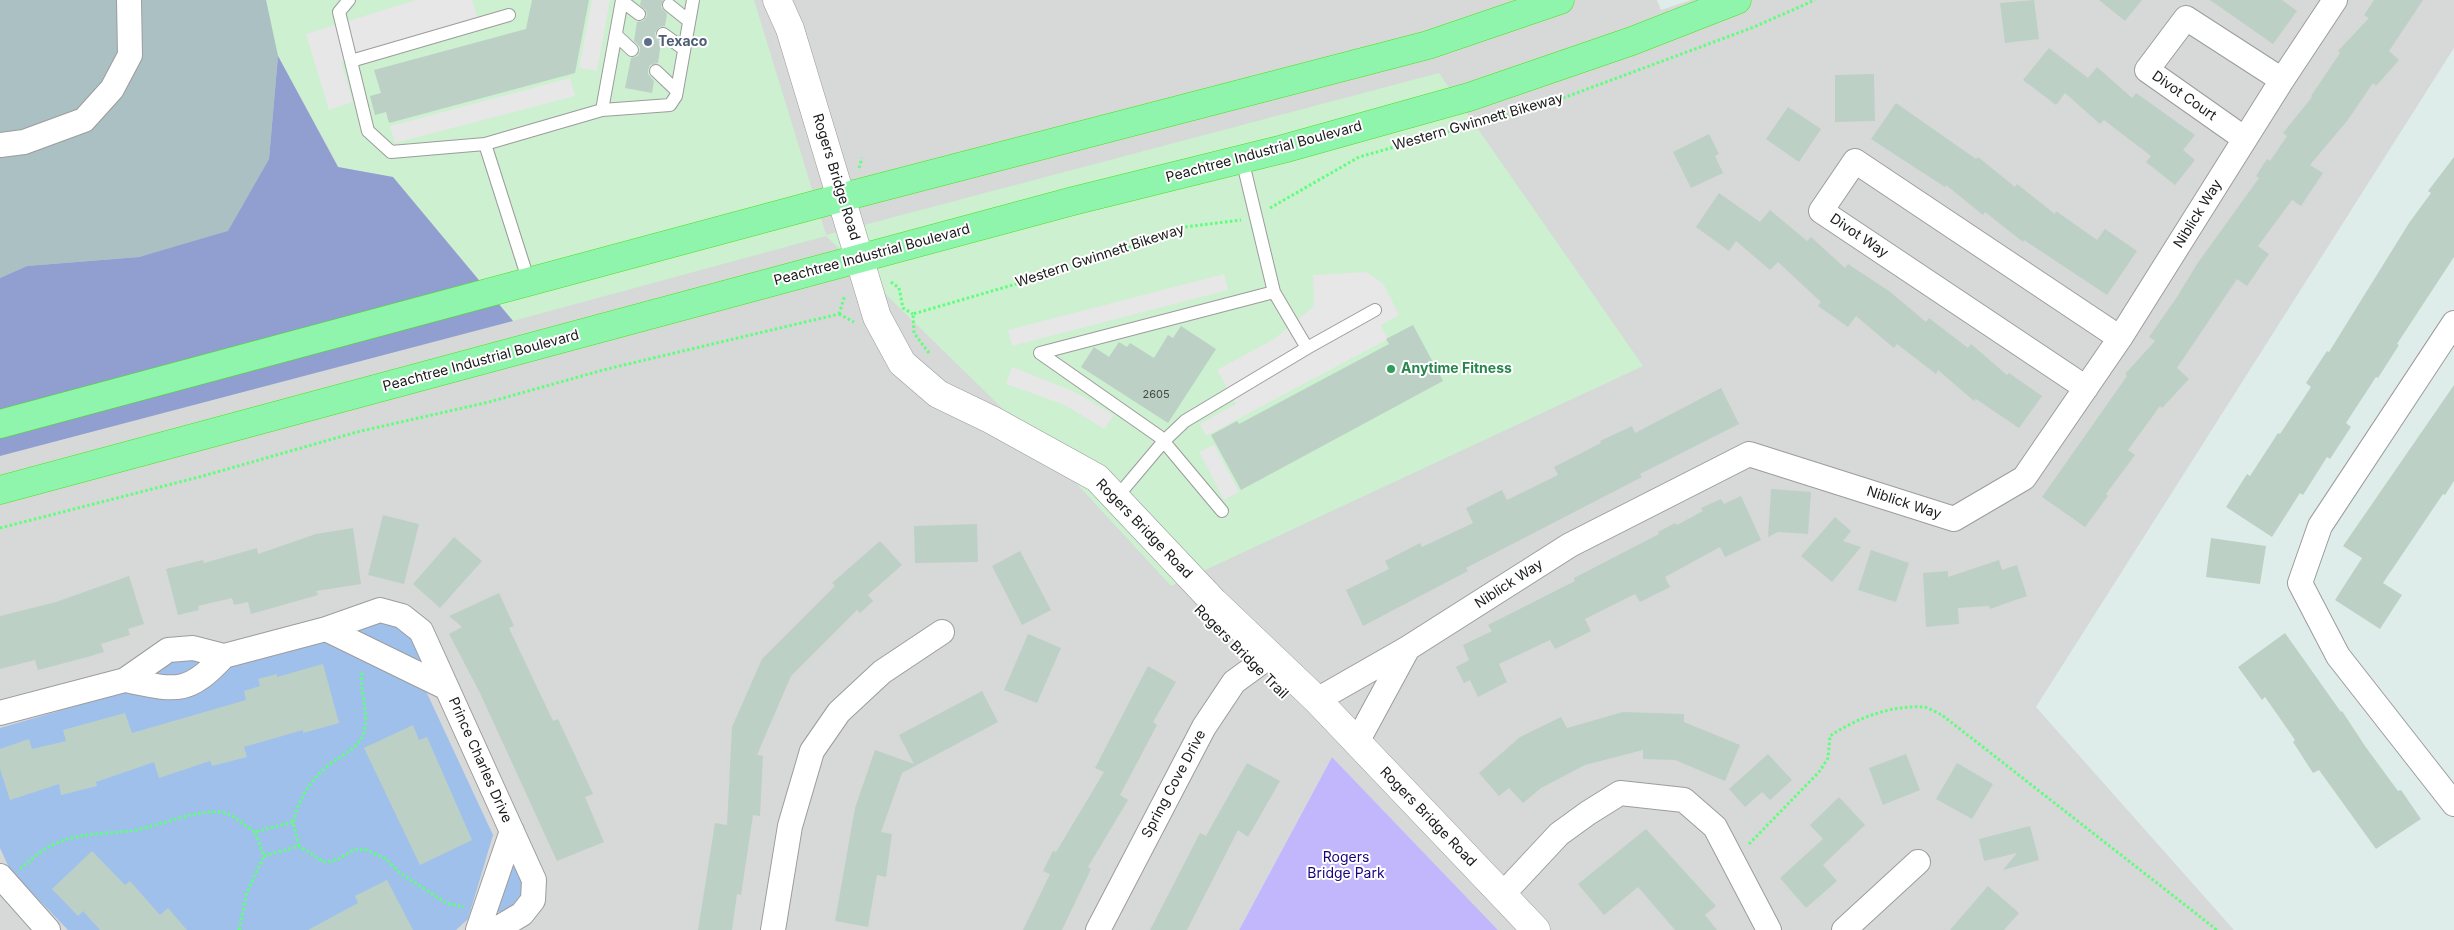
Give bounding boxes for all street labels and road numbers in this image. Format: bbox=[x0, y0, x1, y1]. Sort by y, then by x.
street label: Divot Court bbox=[2148, 68, 2220, 124]
street label: Western Gwinnett Bikeway bbox=[1391, 90, 1565, 154]
street label: Rogers Bridge Road bbox=[809, 112, 863, 242]
street label: Peachtree Industrial Boulevard bbox=[1164, 118, 1364, 186]
street label: Niblick Way bbox=[2170, 177, 2226, 251]
street label: Divot Way bbox=[1827, 210, 1891, 262]
street label: Peachtree Industrial Boulevard bbox=[772, 221, 972, 289]
street label: Western Gwinnett Bikeway bbox=[1013, 221, 1187, 291]
street label: Peachtree Industrial Boulevard bbox=[381, 327, 581, 395]
street label: Rogers Bridge Road bbox=[1092, 476, 1196, 582]
street label: Niblick Way bbox=[1865, 483, 1943, 523]
street label: Niblick Way bbox=[1472, 556, 1546, 612]
street label: Rogers Bridge Trail bbox=[1191, 602, 1291, 702]
street label: Prince Charles Drive bbox=[445, 695, 515, 825]
street label: Spring Cove Drive bbox=[1138, 727, 1210, 841]
street label: Rogers Bridge Road bbox=[1376, 764, 1480, 870]

